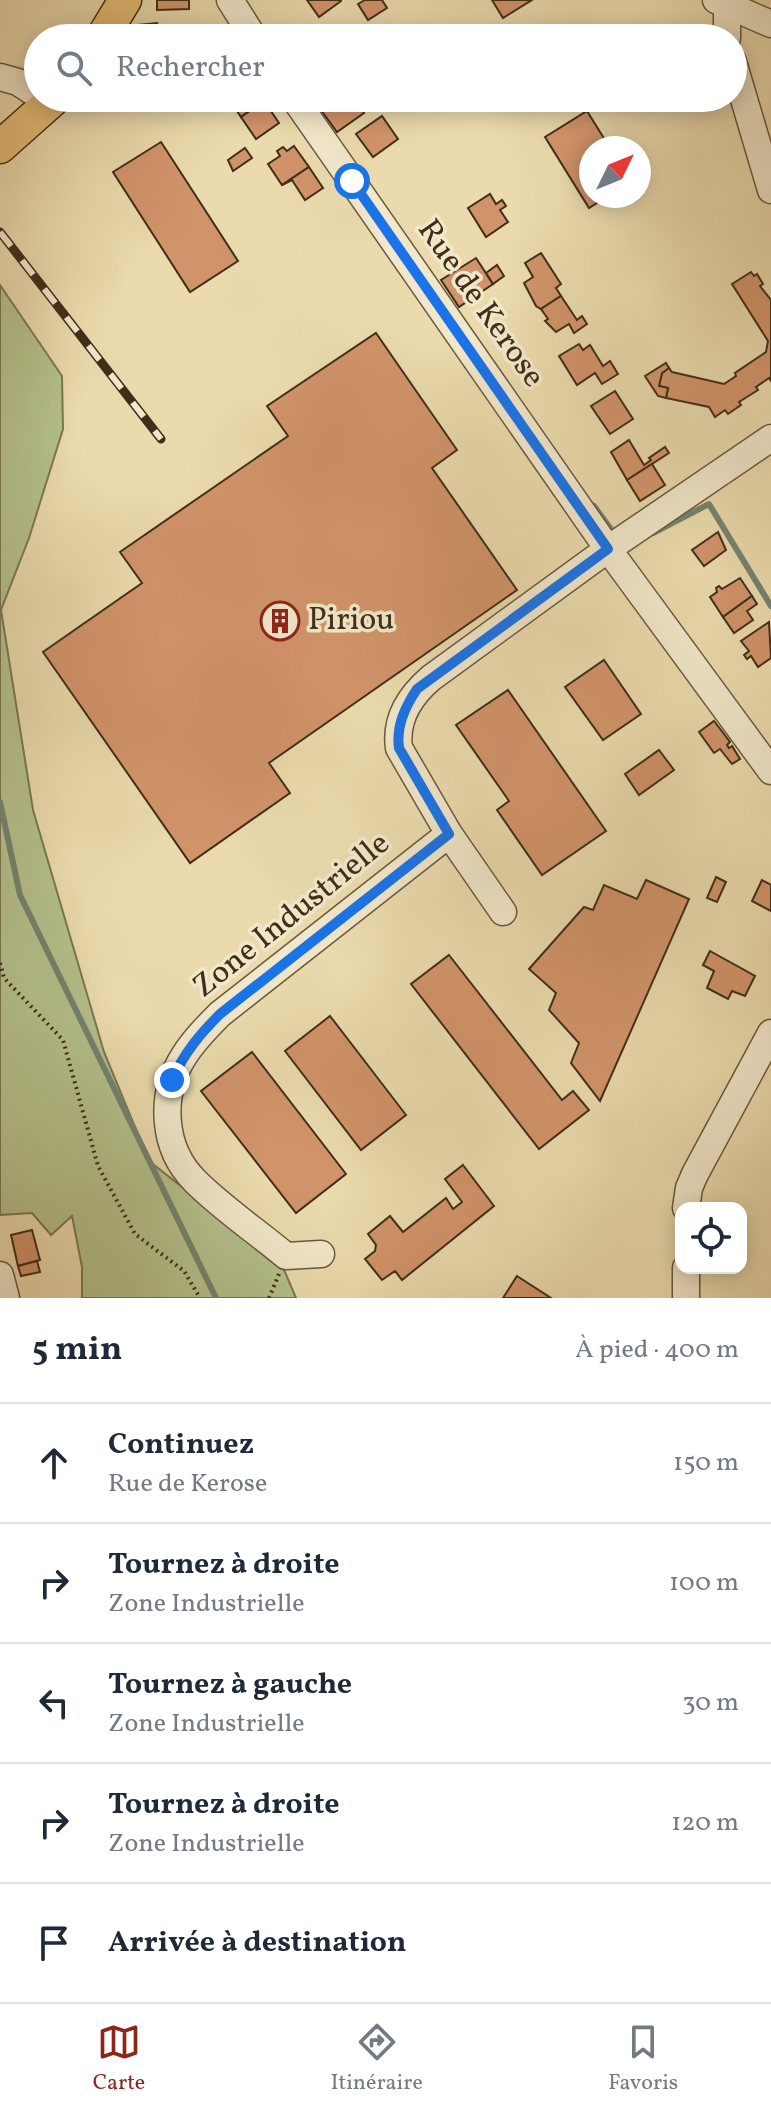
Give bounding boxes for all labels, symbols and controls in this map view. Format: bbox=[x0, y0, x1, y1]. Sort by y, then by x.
search box bbox=[24, 24, 747, 112]
icon: search bbox=[52, 46, 96, 90]
text: Rechercher bbox=[116, 47, 265, 89]
north arrow bbox=[579, 136, 651, 208]
route start bbox=[334, 163, 370, 199]
street label: Rue de Kerose bbox=[406, 211, 554, 397]
place label: Piriou bbox=[308, 599, 394, 643]
building icon: Piriou bbox=[259, 600, 301, 642]
street label: Zone Industrielle bbox=[184, 823, 400, 1009]
route end bbox=[154, 1062, 190, 1098]
map controls bbox=[675, 1202, 747, 1274]
button: locate bbox=[675, 1202, 747, 1274]
text: 5 min bbox=[32, 1327, 122, 1374]
text: À pied · 400 m bbox=[575, 1332, 739, 1368]
text: Continuez bbox=[108, 1424, 254, 1466]
icon: ahead bbox=[32, 1441, 76, 1485]
text: 150 m bbox=[673, 1445, 739, 1481]
text: Rue de Kerose bbox=[108, 1466, 267, 1502]
text: Tournez à droite bbox=[108, 1544, 340, 1586]
icon: right bbox=[32, 1561, 76, 1605]
text: 100 m bbox=[669, 1565, 739, 1601]
text: Zone Industrielle bbox=[108, 1586, 305, 1622]
text: Tournez à gauche bbox=[108, 1664, 352, 1706]
icon: left bbox=[32, 1681, 76, 1725]
text: 30 m bbox=[682, 1685, 739, 1721]
text: Zone Industrielle bbox=[108, 1706, 305, 1742]
text: Tournez à droite bbox=[108, 1784, 340, 1826]
icon: right bbox=[32, 1801, 76, 1845]
text: 120 m bbox=[671, 1805, 739, 1841]
text: Zone Industrielle bbox=[108, 1826, 305, 1862]
icon: arrive bbox=[32, 1921, 76, 1965]
text: Arrivée à destination bbox=[108, 1922, 407, 1964]
tab: Carte bbox=[93, 2020, 145, 2099]
tab: Itinéraire bbox=[331, 2020, 423, 2099]
tab: Favoris bbox=[608, 2020, 678, 2099]

